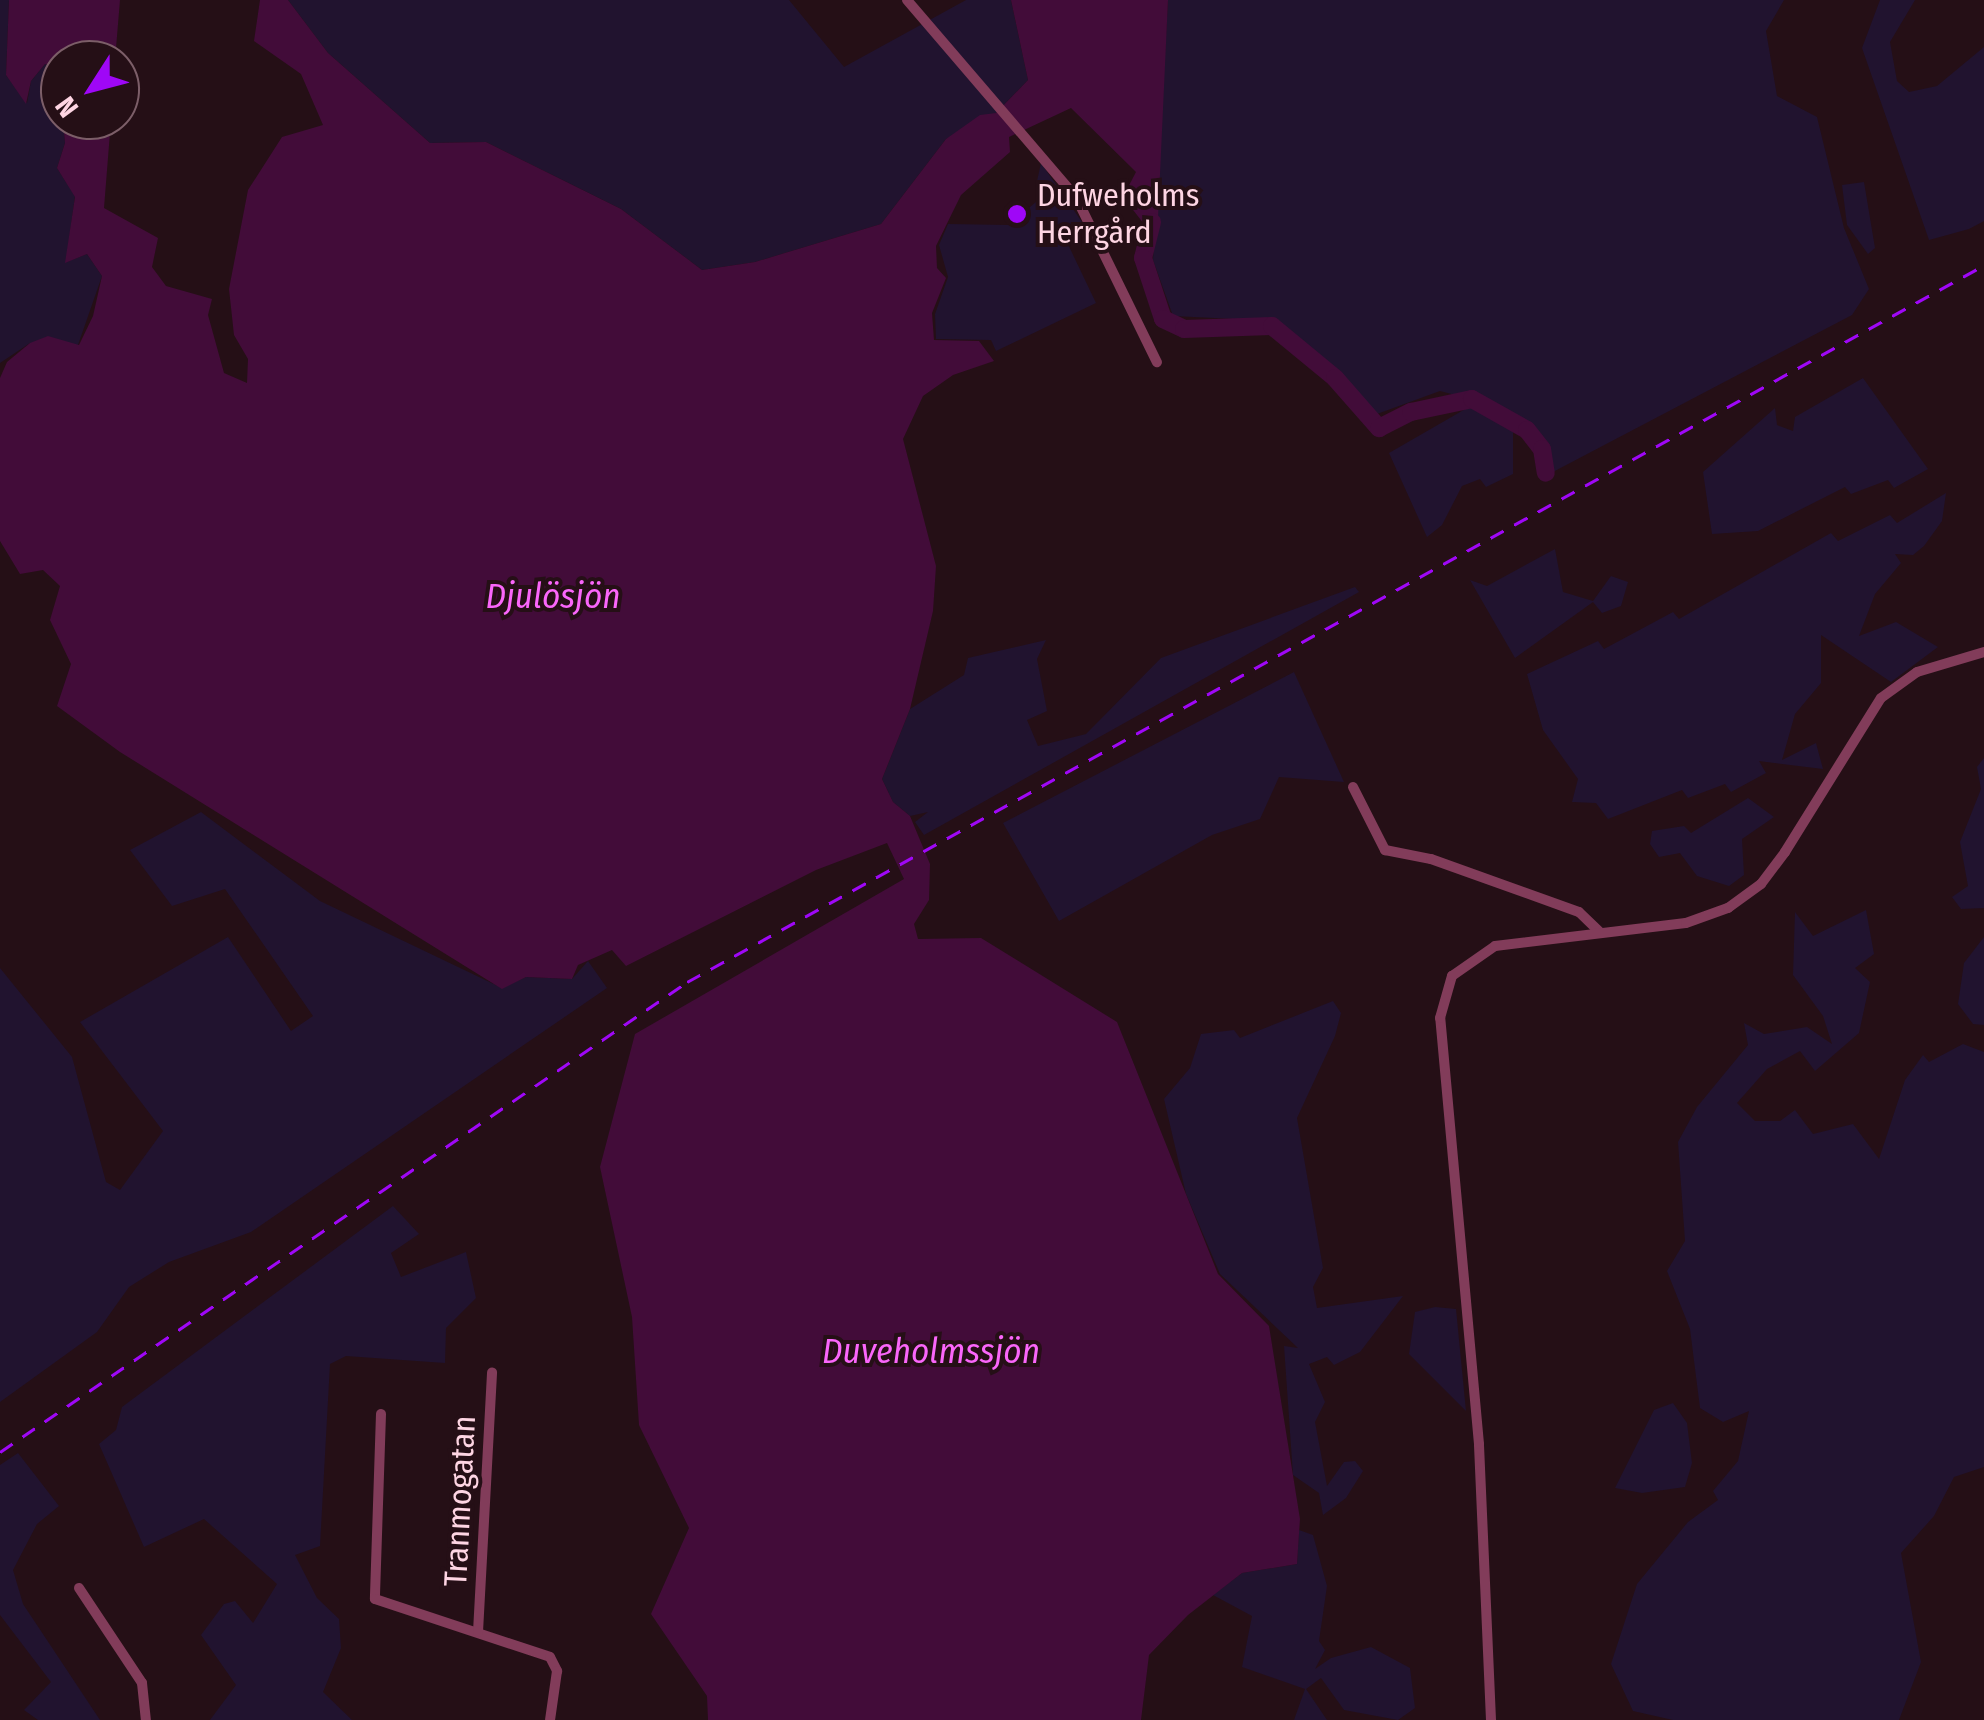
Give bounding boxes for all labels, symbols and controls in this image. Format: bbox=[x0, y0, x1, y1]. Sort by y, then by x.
north arrow bbox=[40, 40, 140, 140]
text: N bbox=[49, 90, 85, 123]
place label: Dufweholms Herrgård bbox=[1037, 177, 1199, 252]
marker: Dufweholms Herrgård bbox=[1006, 203, 1028, 225]
water label: Djulösjön bbox=[485, 575, 621, 617]
water label: Duveholmssjön bbox=[822, 1330, 1040, 1372]
street label: Tranmogatan bbox=[436, 1415, 484, 1587]

